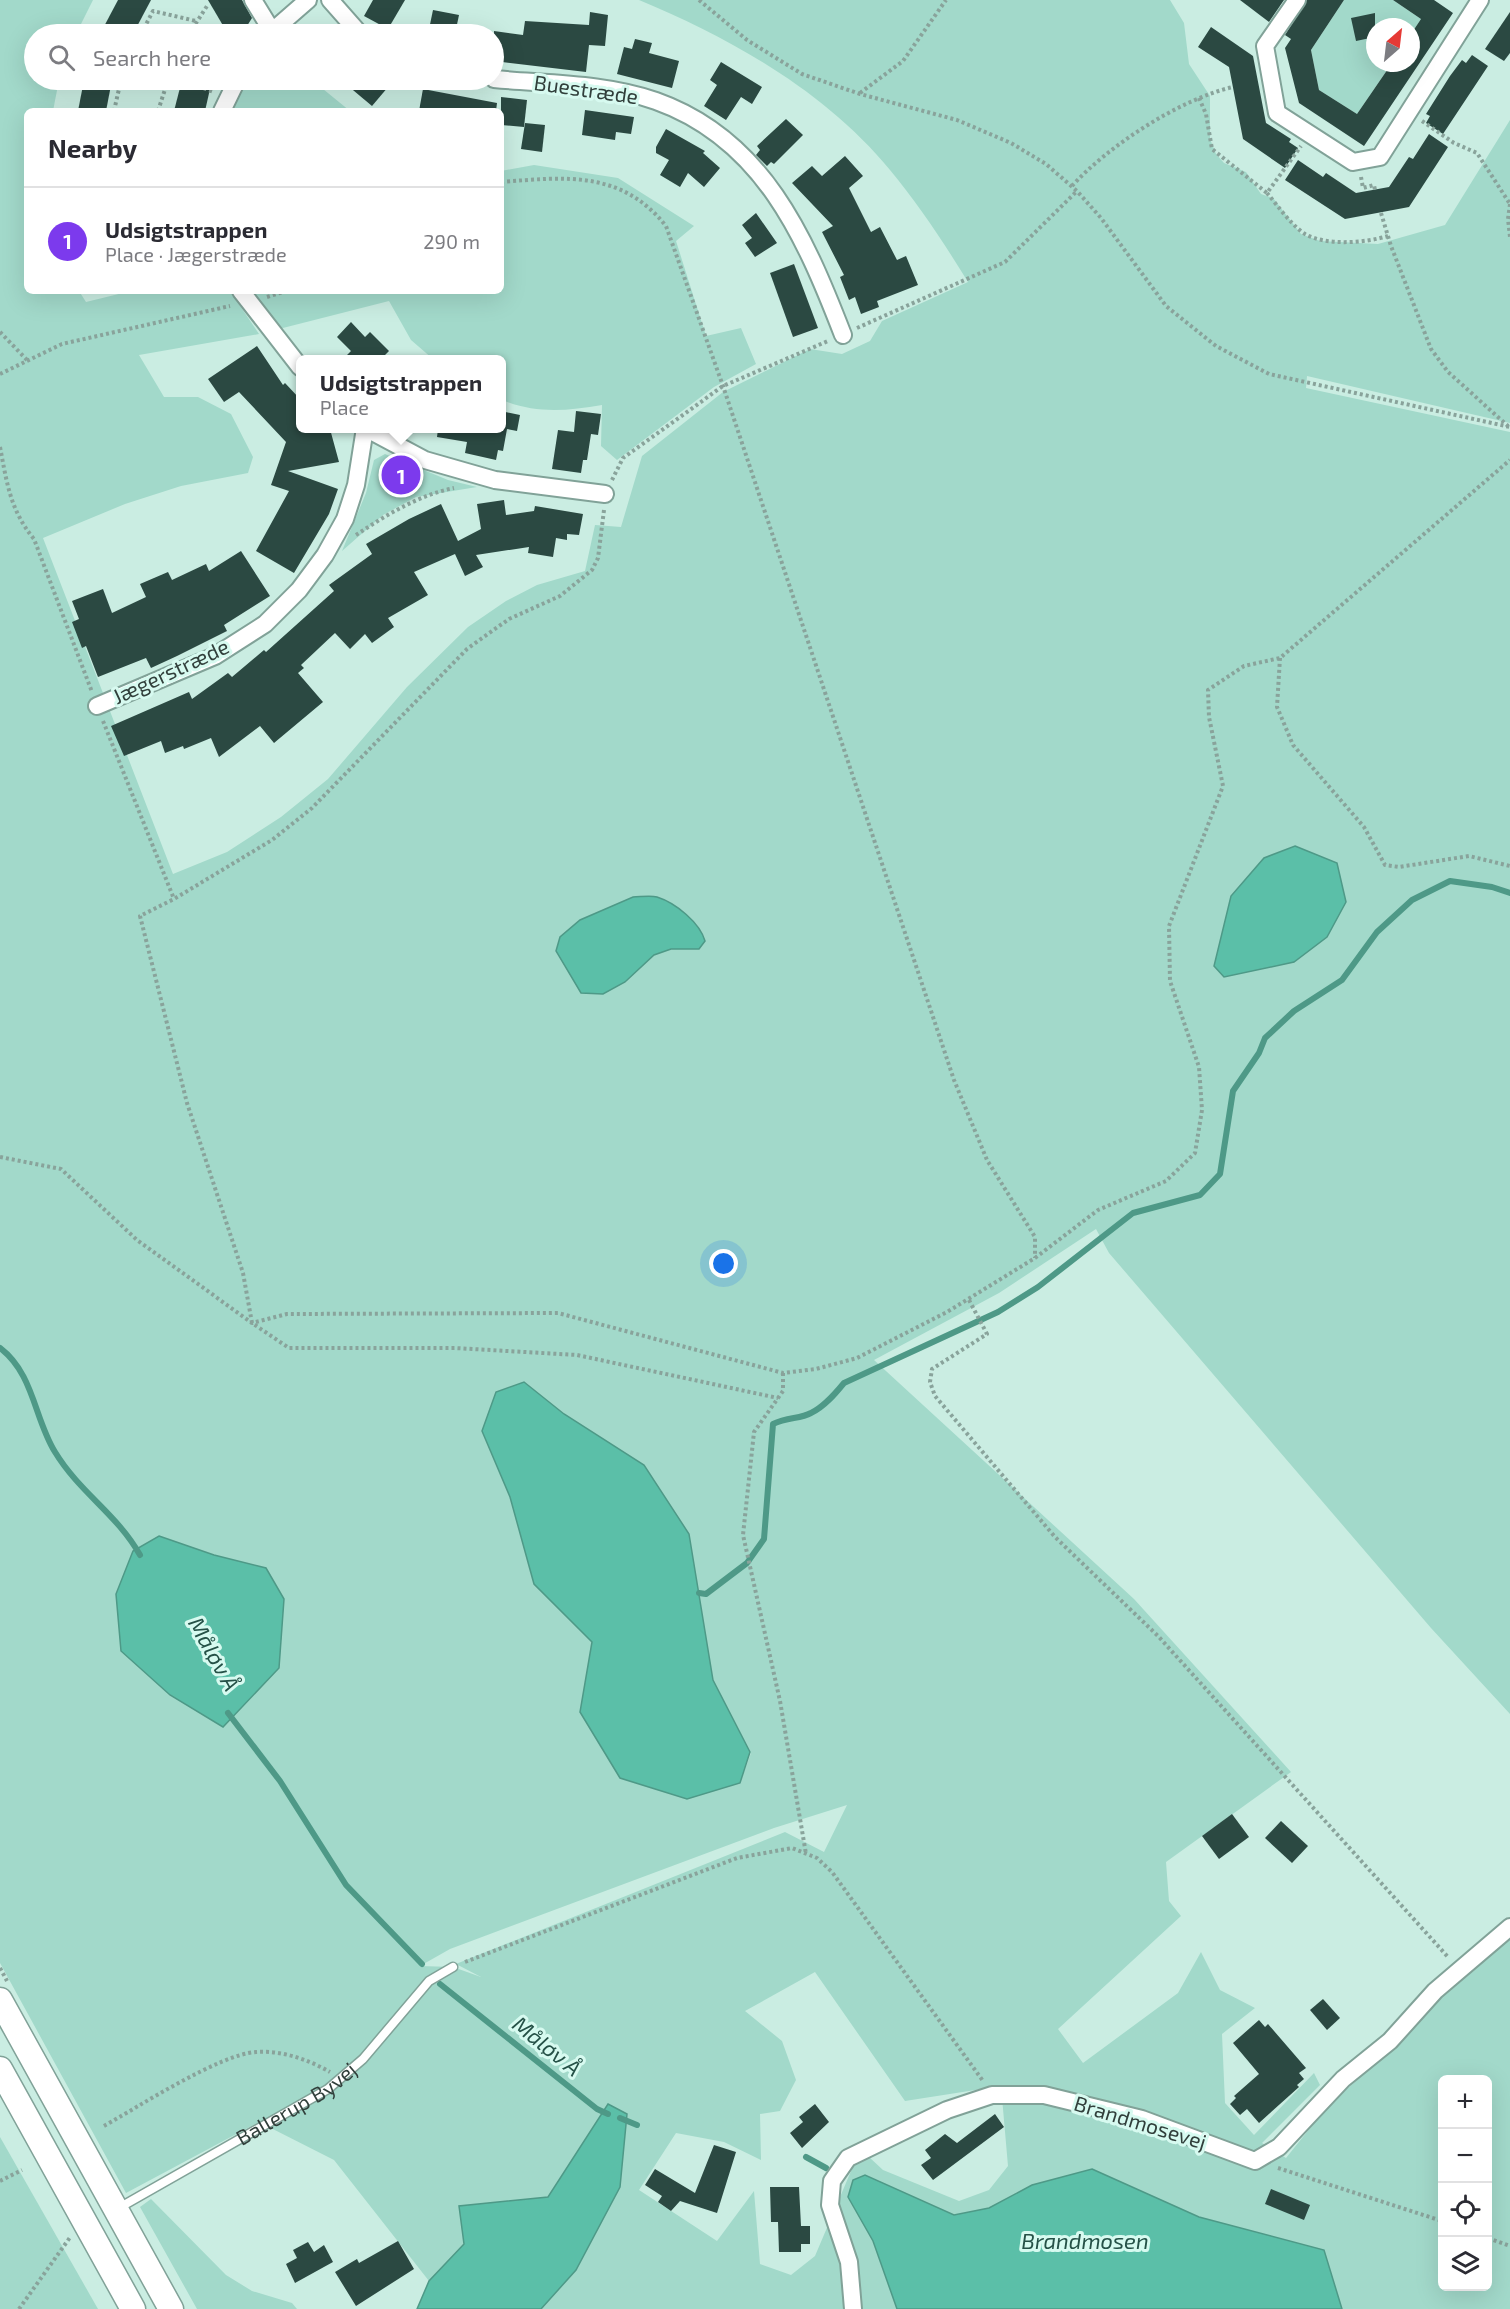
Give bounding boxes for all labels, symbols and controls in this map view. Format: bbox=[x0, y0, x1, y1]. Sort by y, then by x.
north arrow bbox=[1366, 18, 1420, 72]
search box bbox=[24, 24, 504, 90]
icon: search bbox=[45, 41, 78, 74]
text: Search here bbox=[93, 44, 211, 70]
street label: Buestræde bbox=[532, 69, 640, 108]
text: Nearby bbox=[48, 132, 137, 163]
text: Udsigtstrappen bbox=[105, 216, 267, 242]
text: 1 bbox=[63, 229, 72, 253]
text: 290 m bbox=[423, 229, 480, 253]
text: Place · Jægerstræde bbox=[105, 242, 287, 266]
popup bbox=[296, 355, 506, 433]
text: Udsigtstrappen bbox=[320, 369, 482, 395]
text: Place bbox=[320, 395, 369, 419]
pin: 1 bbox=[382, 452, 420, 498]
street label: Jægerstræde bbox=[108, 633, 233, 708]
your location bbox=[709, 1249, 738, 1278]
water label: Måløv Å bbox=[184, 1612, 246, 1695]
water label: Måløv Å bbox=[508, 2010, 587, 2081]
street label: Ballerup Byvej bbox=[231, 2056, 362, 2150]
map controls bbox=[1438, 2075, 1492, 2291]
button: + bbox=[1438, 2075, 1492, 2129]
street label: Brandmosevej bbox=[1071, 2090, 1210, 2154]
button: − bbox=[1438, 2129, 1492, 2183]
button: locate bbox=[1438, 2183, 1492, 2237]
water label: Brandmosen bbox=[1021, 2227, 1149, 2253]
button: layers bbox=[1438, 2237, 1492, 2291]

